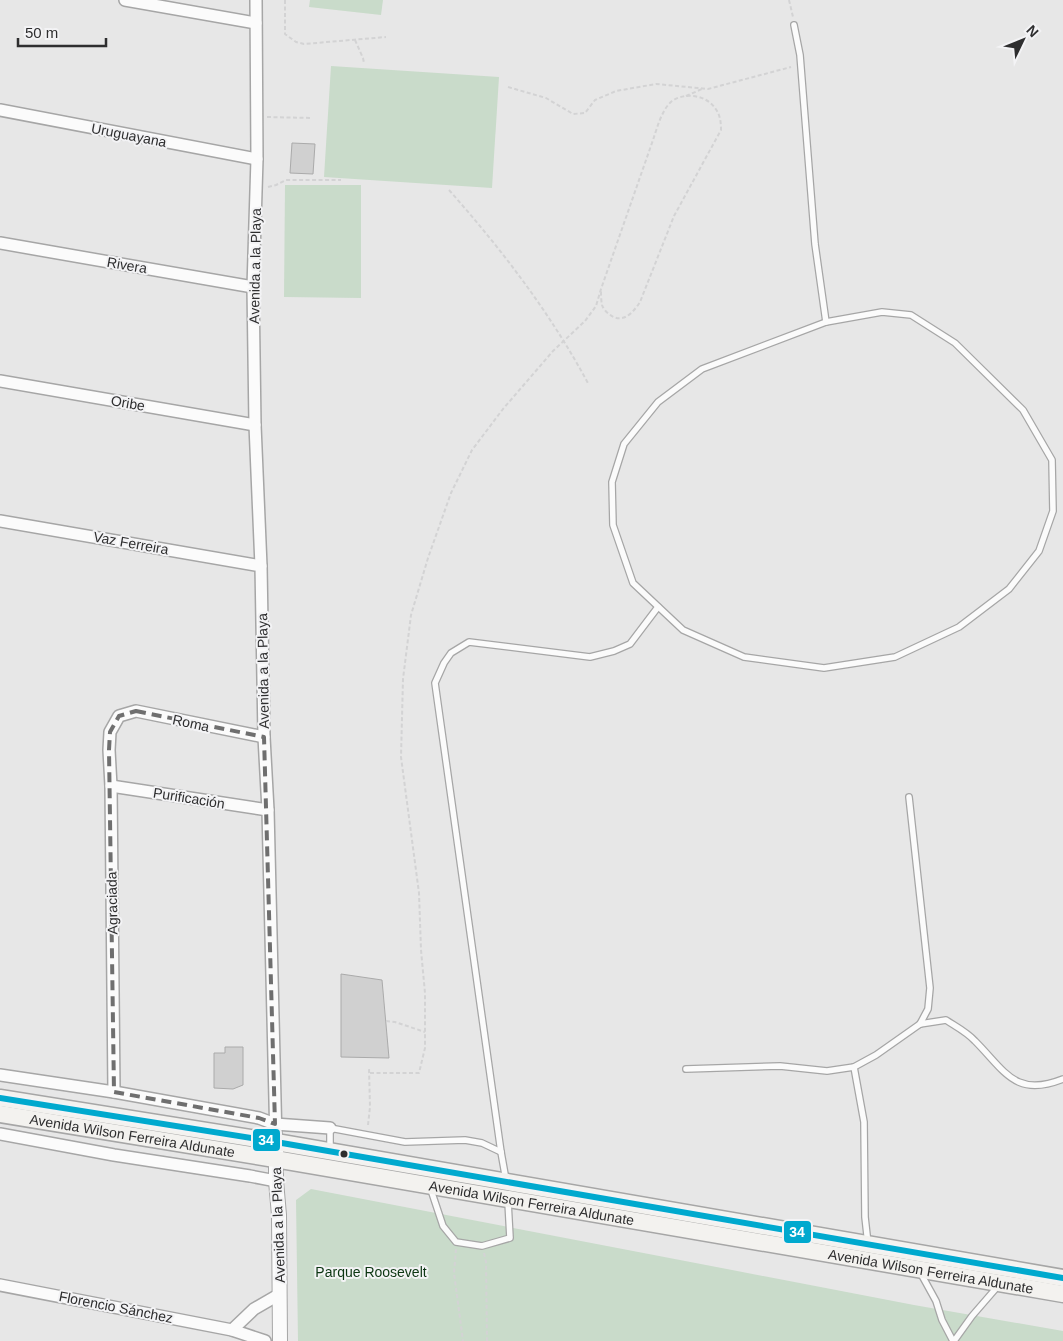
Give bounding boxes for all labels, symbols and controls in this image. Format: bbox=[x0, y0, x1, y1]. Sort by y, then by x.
scale bar bbox=[18, 15, 105, 47]
north arrow bbox=[998, 15, 1048, 65]
text: N bbox=[1023, 22, 1042, 40]
text: 50 m bbox=[25, 24, 58, 41]
street label: Uruguayana bbox=[90, 120, 168, 150]
street label: Avenida a la Playa bbox=[246, 208, 264, 324]
street label: Rivera bbox=[106, 254, 149, 276]
street label: Oribe bbox=[110, 392, 146, 414]
street label: Vaz Ferreira bbox=[92, 529, 170, 558]
street label: Avenida a la Playa bbox=[254, 613, 272, 729]
street label: Roma bbox=[171, 711, 211, 735]
street label: Purificación bbox=[152, 784, 226, 812]
street label: Agraciada bbox=[103, 871, 121, 935]
street label: Avenida Wilson Ferreira Aldunate bbox=[28, 1111, 236, 1160]
line badge: 34 bbox=[252, 1128, 281, 1152]
text: 34 bbox=[258, 1132, 274, 1148]
unlabelled marker bbox=[339, 1149, 349, 1159]
street label: Avenida a la Playa bbox=[268, 1167, 288, 1283]
street label: Avenida Wilson Ferreira Aldunate bbox=[428, 1178, 636, 1228]
line badge: 34 bbox=[783, 1220, 812, 1244]
text: 34 bbox=[789, 1224, 805, 1240]
street label: Avenida Wilson Ferreira Aldunate bbox=[827, 1246, 1035, 1297]
park label: Parque Roosevelt bbox=[315, 1264, 427, 1280]
street label: Florencio Sánchez bbox=[58, 1288, 174, 1326]

